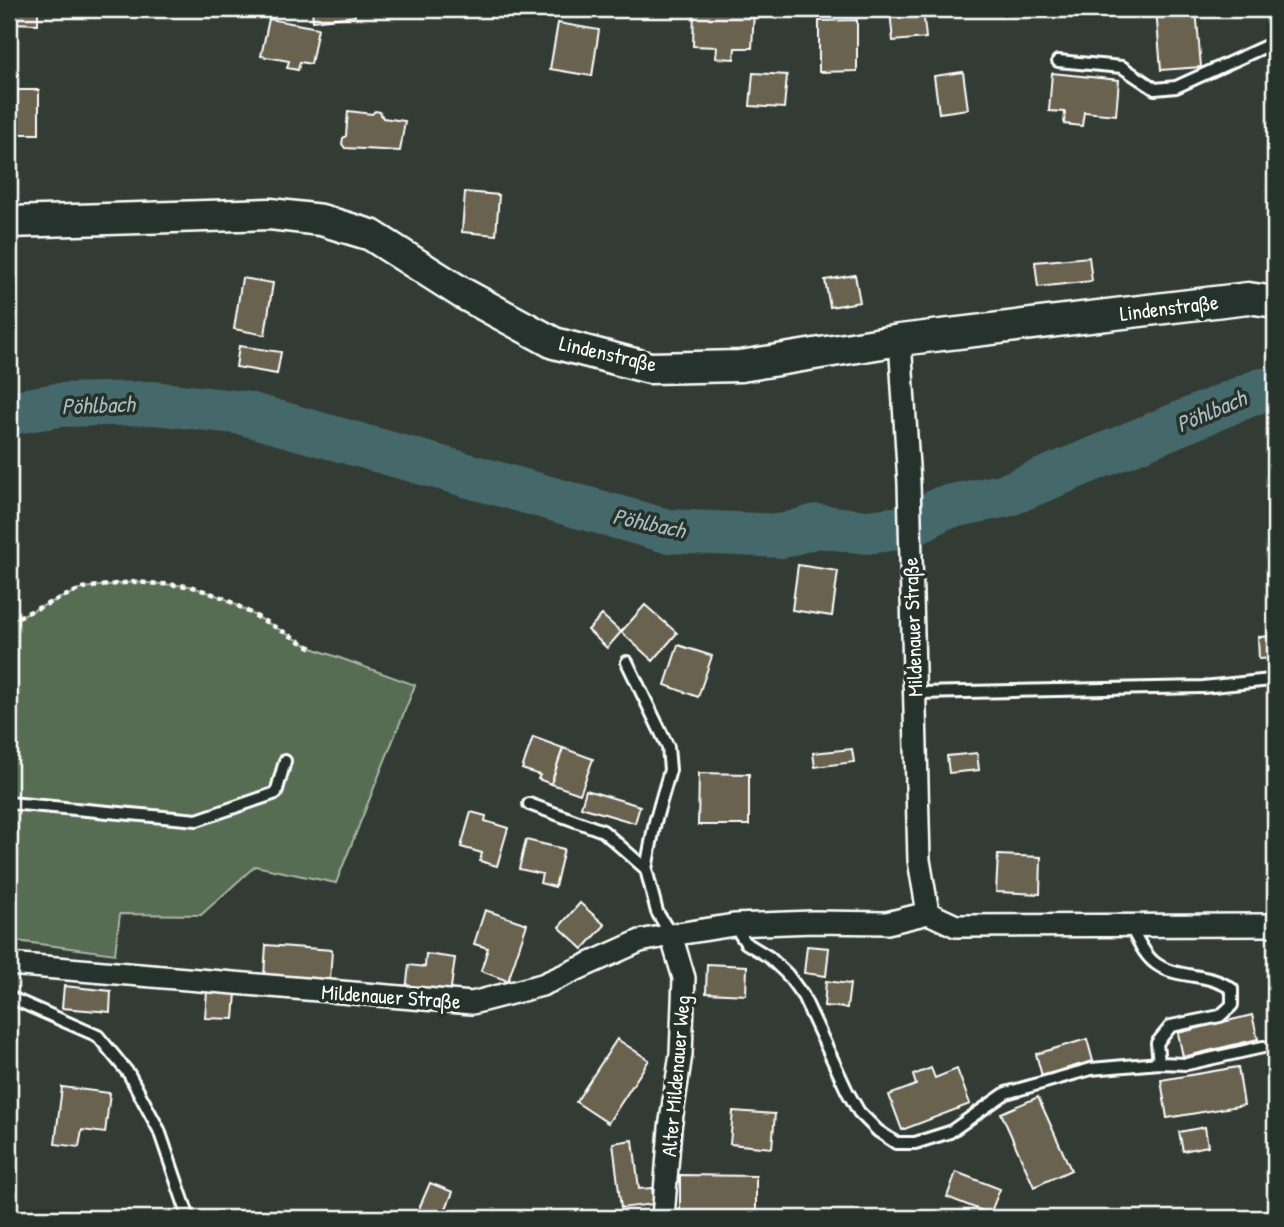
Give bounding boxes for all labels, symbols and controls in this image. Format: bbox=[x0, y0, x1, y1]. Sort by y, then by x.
street label: Lindenstraße bbox=[1118, 287, 1220, 328]
street label: Lindenstraße bbox=[557, 328, 660, 379]
water label: Pöhlbach bbox=[1171, 381, 1252, 439]
water label: Pöhlbach bbox=[61, 388, 136, 421]
water label: Pöhlbach bbox=[610, 500, 689, 546]
street label: Mildenauer Straße bbox=[896, 557, 929, 697]
street label: Mildenauer Straße bbox=[320, 977, 462, 1016]
street label: Alter Mildenauer Weg bbox=[654, 994, 697, 1158]

